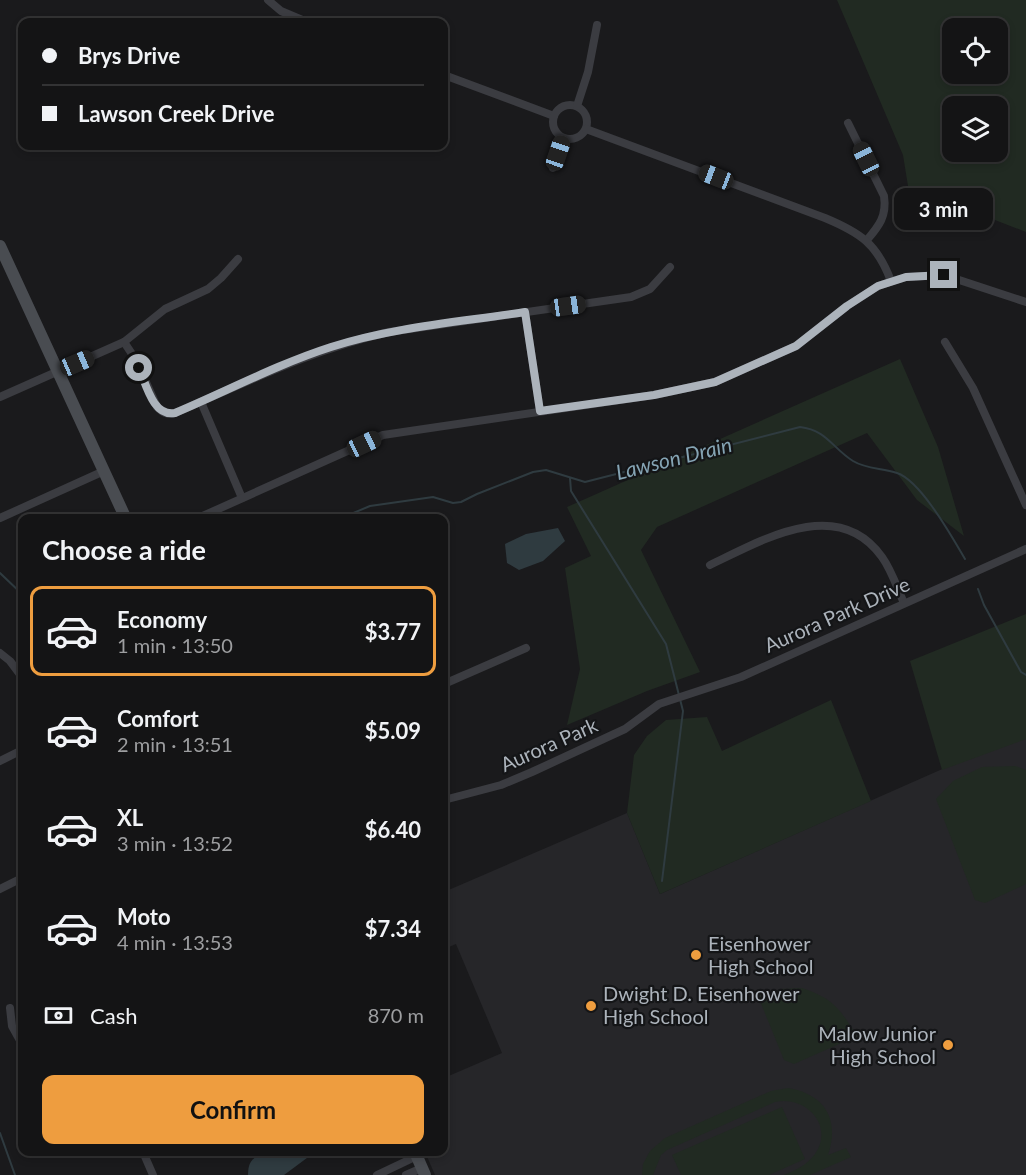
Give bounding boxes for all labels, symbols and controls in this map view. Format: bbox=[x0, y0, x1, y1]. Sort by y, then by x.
map controls bbox=[942, 18, 1008, 162]
button: locate bbox=[942, 18, 1008, 84]
text: Brys Drive bbox=[78, 42, 180, 69]
button: layers bbox=[942, 96, 1008, 162]
text: Lawson Creek Drive bbox=[78, 100, 274, 127]
car bbox=[544, 133, 572, 173]
car bbox=[850, 139, 882, 179]
car bbox=[696, 162, 736, 192]
callout: 3 min bbox=[894, 188, 994, 230]
text: 3 min bbox=[919, 197, 968, 221]
route end bbox=[930, 261, 957, 288]
car bbox=[549, 295, 587, 317]
car bbox=[57, 348, 97, 378]
route start bbox=[125, 354, 152, 381]
car bbox=[344, 428, 384, 460]
water label: Lawson Drain bbox=[613, 431, 734, 484]
text: Choose a ride bbox=[42, 533, 206, 566]
street label: Aurora Park Drive bbox=[760, 571, 913, 657]
icon: car bbox=[45, 604, 99, 658]
text: Economy bbox=[117, 606, 207, 633]
text: $3.77 bbox=[365, 618, 421, 645]
text: 1 min · 13:50 bbox=[117, 633, 233, 657]
icon: car bbox=[45, 703, 99, 757]
text: Comfort bbox=[117, 705, 199, 732]
street label: Aurora Park bbox=[496, 712, 602, 776]
text: $5.09 bbox=[365, 717, 421, 744]
text: 2 min · 13:51 bbox=[117, 732, 233, 756]
icon: car bbox=[45, 802, 99, 856]
text: XL bbox=[117, 804, 143, 831]
text: $6.40 bbox=[365, 816, 421, 843]
text: 3 min · 13:52 bbox=[117, 831, 233, 855]
icon: car bbox=[45, 901, 99, 955]
text: Moto bbox=[117, 903, 171, 930]
text: $7.34 bbox=[365, 915, 421, 942]
text: 4 min · 13:53 bbox=[117, 930, 233, 954]
place label: Eisenhower High School bbox=[708, 931, 814, 978]
marker: Eisenhower High School bbox=[689, 948, 703, 962]
place label: Dwight D. Eisenhower High School bbox=[603, 981, 800, 1028]
icon: cash bbox=[42, 999, 75, 1032]
marker: Dwight D. Eisenhower High School bbox=[584, 999, 598, 1013]
text: Cash bbox=[90, 1002, 137, 1029]
text: 870 m bbox=[368, 1003, 424, 1027]
place label: Malow Junior High School bbox=[818, 1021, 937, 1068]
marker: Malow Junior High School bbox=[941, 1038, 955, 1052]
button: Confirm bbox=[42, 1075, 424, 1144]

